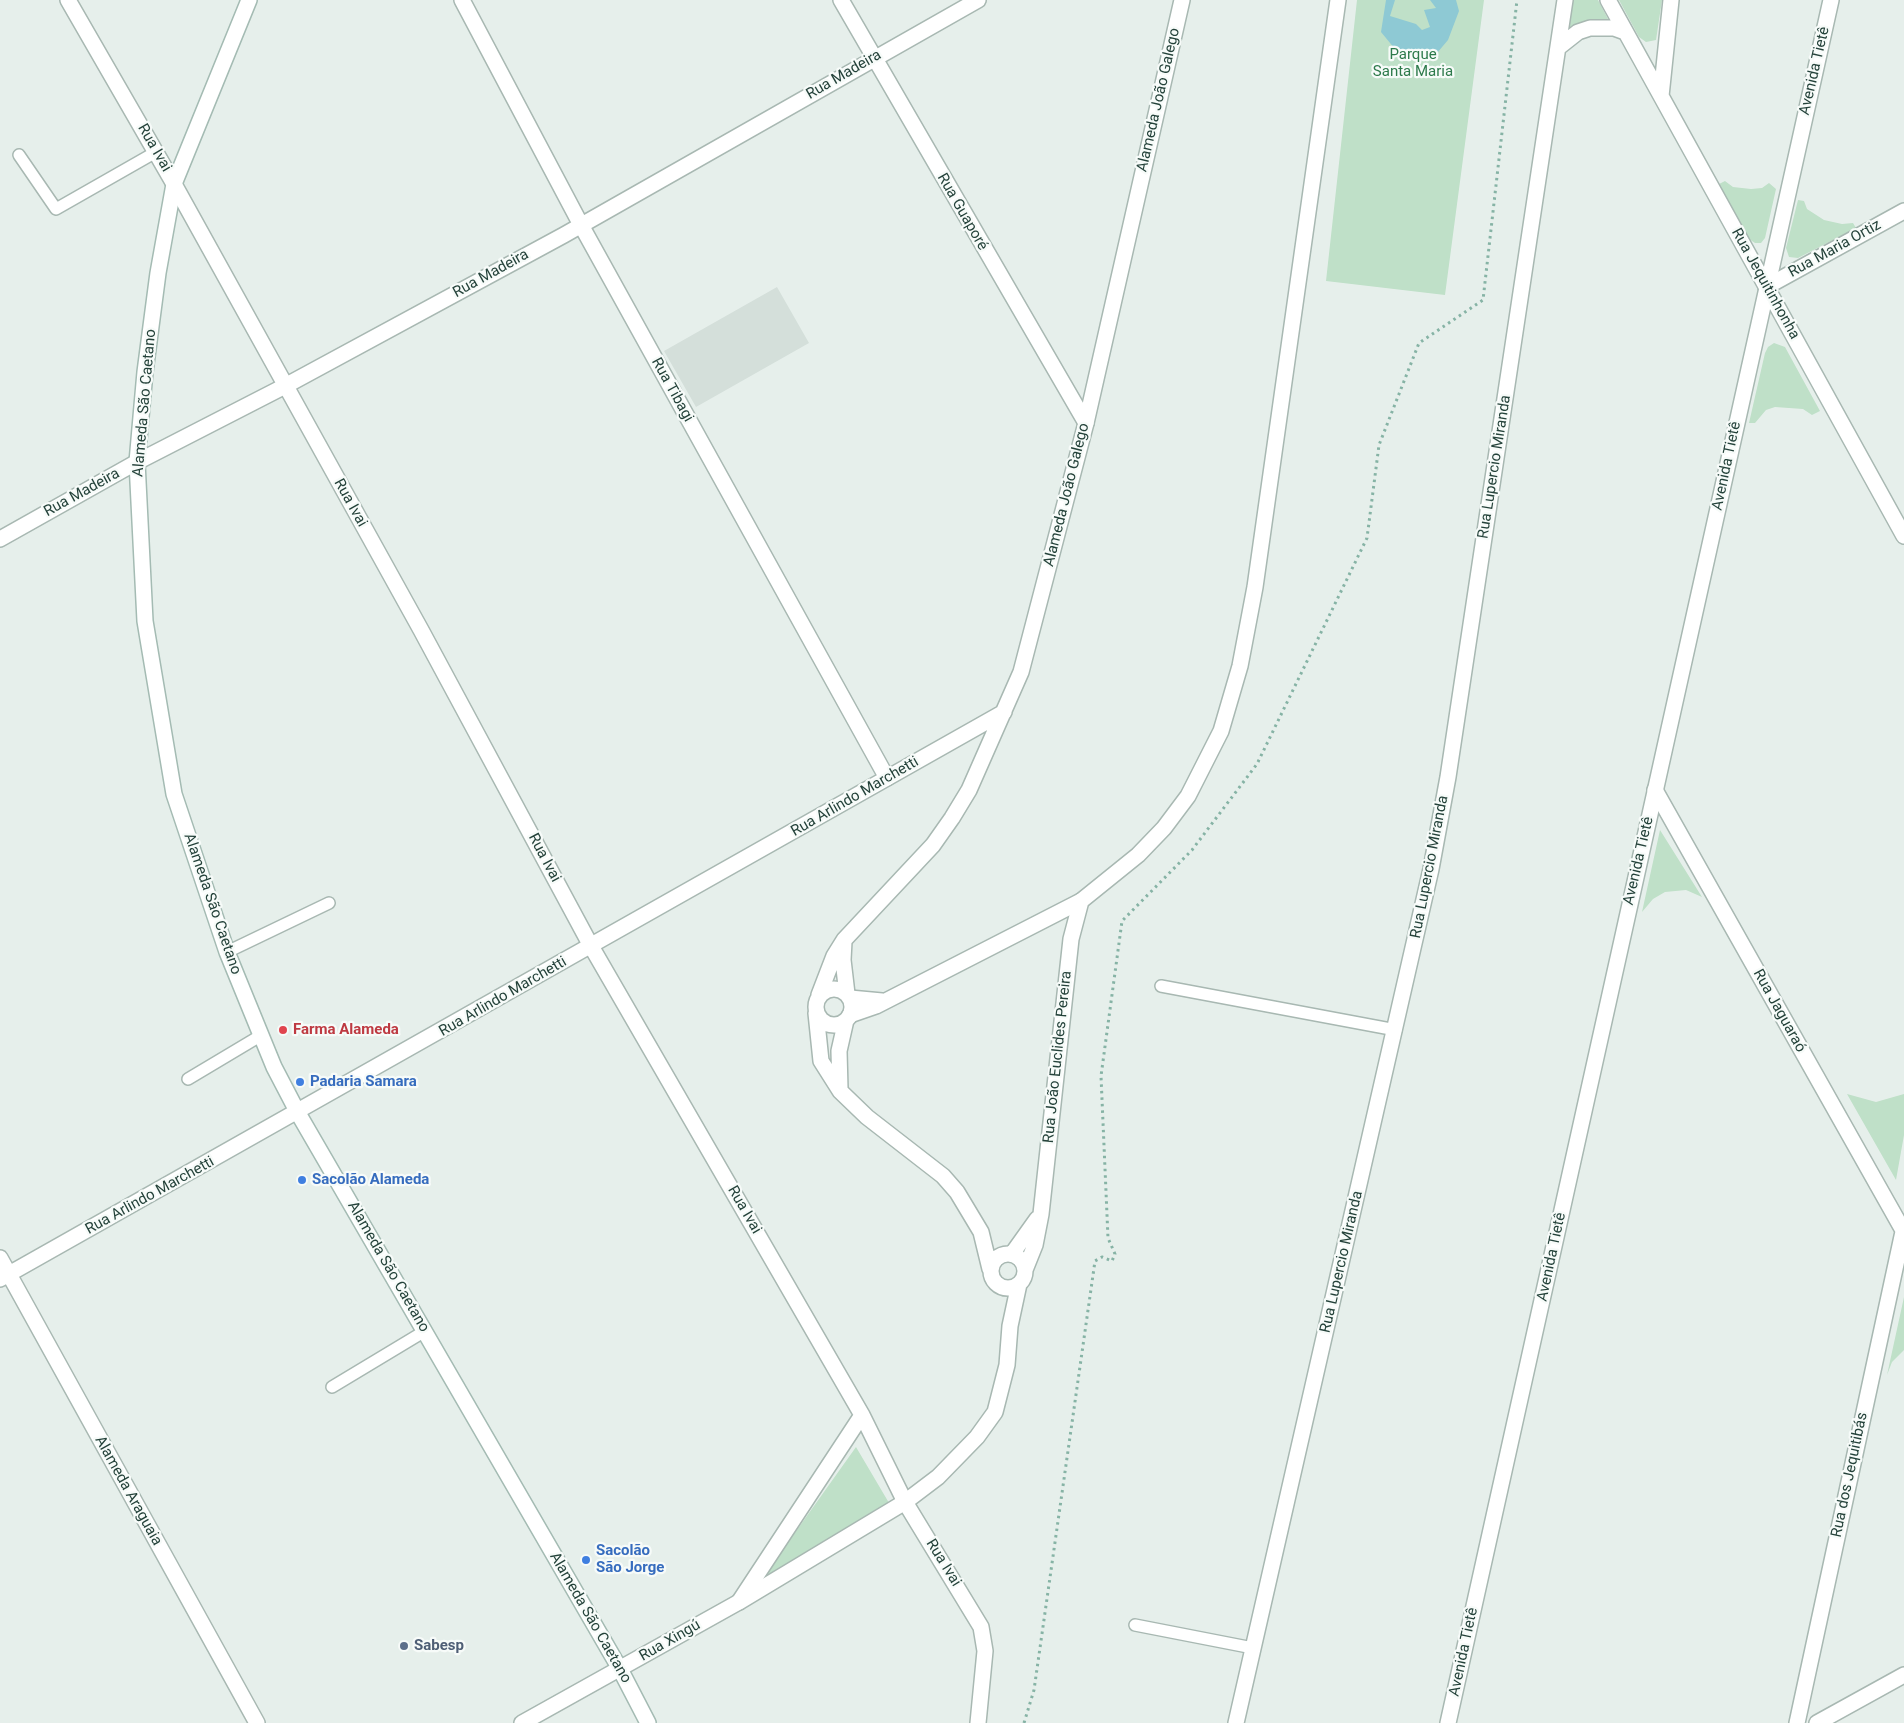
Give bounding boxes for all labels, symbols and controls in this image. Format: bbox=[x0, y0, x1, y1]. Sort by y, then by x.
street label: Avenida Tietê bbox=[1796, 25, 1834, 117]
street label: Alameda João Galego bbox=[1134, 26, 1184, 174]
street label: Rua Madeira bbox=[803, 46, 885, 104]
park label: Parque Santa Maria bbox=[1373, 46, 1453, 81]
street label: Rua Ivai bbox=[133, 121, 175, 175]
street label: Rua Guaporé bbox=[933, 170, 991, 254]
street label: Rua Maria Ortiz bbox=[1786, 216, 1884, 282]
street label: Rua Jequitinhonha bbox=[1727, 225, 1803, 343]
street label: Rua Madeira bbox=[450, 246, 532, 302]
street label: Alameda São Caetano bbox=[130, 328, 160, 478]
street label: Rua Tibagi bbox=[647, 355, 697, 425]
street label: Rua Lupercio Miranda bbox=[1475, 394, 1515, 540]
street label: Avenida Tietê bbox=[1709, 420, 1745, 512]
street label: Alameda João Galego bbox=[1040, 421, 1094, 569]
street label: Rua Madeira bbox=[41, 465, 123, 521]
street label: Rua Ivai bbox=[329, 476, 371, 530]
street label: Rua Arlindo Marchetti bbox=[788, 753, 922, 841]
street label: Rua Lupercio Miranda bbox=[1407, 794, 1453, 940]
street label: Avenida Tietê bbox=[1620, 815, 1658, 907]
street label: Alameda São Caetano bbox=[179, 831, 245, 977]
street label: Rua Ivai bbox=[524, 831, 564, 885]
street label: Rua Arlindo Marchetti bbox=[436, 953, 570, 1041]
street label: Rua Jaguaraó bbox=[1749, 966, 1809, 1056]
street label: Rua João Euclides Pereira bbox=[1040, 970, 1076, 1144]
place label: Farma Alameda bbox=[293, 1021, 399, 1039]
marker: Farma Alameda bbox=[277, 1024, 289, 1036]
place label: Padaria Samara bbox=[310, 1073, 417, 1091]
marker: Padaria Samara bbox=[294, 1076, 306, 1088]
street label: Rua Arlindo Marchetti bbox=[83, 1153, 217, 1239]
place label: Sacolão Alameda bbox=[312, 1171, 429, 1189]
marker: Sacolão Alameda bbox=[296, 1174, 308, 1186]
street label: Rua Ivai bbox=[723, 1183, 765, 1237]
street label: Rua Lupercio Miranda bbox=[1317, 1189, 1367, 1335]
street label: Alameda São Caetano bbox=[343, 1198, 433, 1336]
street label: Avenida Tietê bbox=[1534, 1211, 1570, 1303]
street label: Rua dos Jequitibás bbox=[1828, 1411, 1872, 1539]
street label: Alameda Araguaia bbox=[90, 1433, 166, 1549]
street label: Rua Ivai bbox=[921, 1536, 965, 1590]
place label: Sacolão São Jorge bbox=[596, 1542, 664, 1577]
street label: Alameda São Caetano bbox=[545, 1549, 635, 1687]
marker: Sacolão São Jorge bbox=[580, 1554, 592, 1566]
street label: Avenida Tietê bbox=[1446, 1606, 1482, 1698]
street label: Rua Xingú bbox=[636, 1616, 704, 1666]
place label: Sabesp bbox=[414, 1637, 464, 1655]
marker: Sabesp bbox=[398, 1640, 410, 1652]

